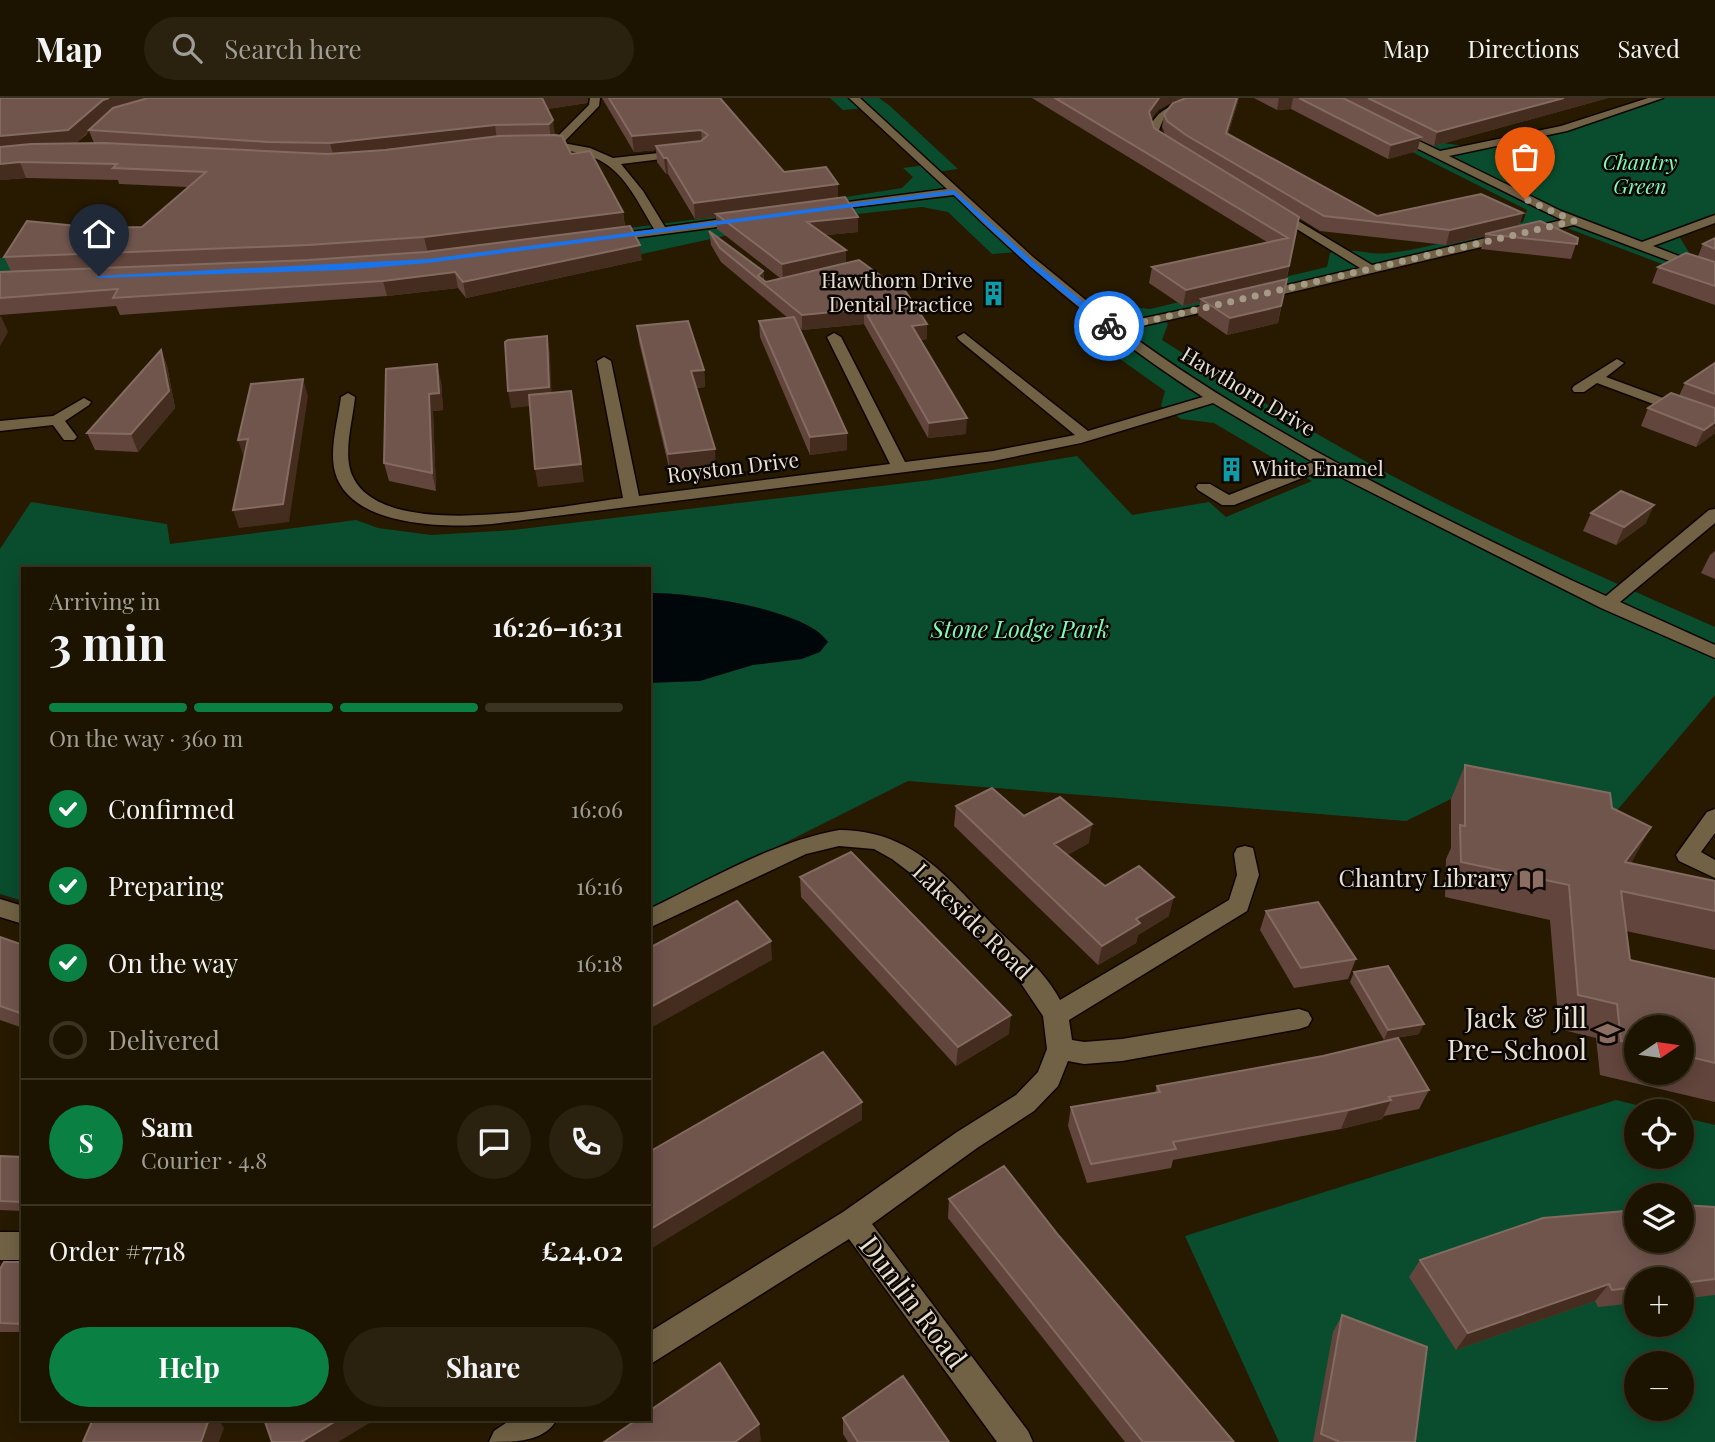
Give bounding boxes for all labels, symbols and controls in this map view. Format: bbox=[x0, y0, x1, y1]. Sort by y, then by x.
search box bbox=[144, 17, 634, 80]
text: Map bbox=[35, 26, 102, 70]
icon: search bbox=[168, 29, 206, 67]
text: Search here bbox=[224, 31, 362, 66]
text: Map bbox=[1383, 32, 1429, 64]
text: Directions bbox=[1467, 32, 1580, 64]
text: Saved bbox=[1618, 32, 1680, 64]
pin bbox=[1495, 127, 1555, 199]
icon: bag bbox=[1506, 138, 1544, 176]
park label: Chantry Green bbox=[1603, 147, 1677, 199]
pin bbox=[69, 204, 129, 276]
icon: home bbox=[80, 215, 118, 253]
place label: Hawthorn Drive Dental Practice bbox=[821, 265, 973, 317]
building icon: Hawthorn Drive Dental Practice bbox=[979, 279, 1007, 307]
courier bbox=[1074, 291, 1144, 361]
icon: bike bbox=[1090, 307, 1128, 345]
street label: Hawthorn Drive bbox=[1177, 339, 1321, 441]
street label: Royston Drive bbox=[665, 444, 800, 488]
place label: White Enamel bbox=[1251, 453, 1384, 481]
building icon: White Enamel bbox=[1218, 455, 1246, 483]
text: Arriving in bbox=[49, 585, 161, 616]
text: 16:26–16:31 bbox=[493, 609, 623, 644]
text: 3 min bbox=[49, 611, 166, 673]
park label: Stone Lodge Park bbox=[930, 612, 1109, 644]
text: On the way · 360 m bbox=[49, 722, 243, 753]
icon: check bbox=[49, 790, 87, 828]
text: Confirmed bbox=[108, 791, 235, 826]
text: 16:06 bbox=[571, 793, 623, 824]
street label: Lakeside Road bbox=[906, 855, 1040, 986]
place label: Chantry Library bbox=[1338, 861, 1512, 893]
library icon: Chantry Library bbox=[1518, 865, 1546, 893]
icon: check bbox=[49, 867, 87, 905]
text: Preparing bbox=[108, 868, 224, 903]
text: 16:16 bbox=[576, 870, 623, 901]
icon: check bbox=[49, 944, 87, 982]
text: On the way bbox=[108, 945, 238, 980]
text: 16:18 bbox=[576, 947, 623, 978]
place label: Jack & Jill Pre-School bbox=[1447, 998, 1587, 1067]
north arrow bbox=[1624, 1015, 1694, 1085]
map controls bbox=[1624, 1015, 1694, 1421]
school or university icon: Jack & Jill Pre-School bbox=[1593, 1020, 1621, 1048]
text: Delivered bbox=[108, 1022, 220, 1057]
button: locate bbox=[1624, 1099, 1694, 1169]
button: chat bbox=[457, 1105, 531, 1179]
button: phone bbox=[549, 1105, 623, 1179]
text: Sam bbox=[141, 1109, 193, 1144]
text: S bbox=[78, 1125, 94, 1160]
text: Courier · 4.8 bbox=[141, 1144, 267, 1175]
button: layers bbox=[1624, 1183, 1694, 1253]
street label: Dunlin Road bbox=[852, 1227, 976, 1375]
text: Order #7718 bbox=[49, 1233, 186, 1268]
text: £24.02 bbox=[541, 1233, 623, 1268]
button: + bbox=[1624, 1267, 1694, 1337]
button: Help bbox=[49, 1327, 329, 1407]
button: Share bbox=[343, 1327, 623, 1407]
button: − bbox=[1624, 1351, 1694, 1421]

